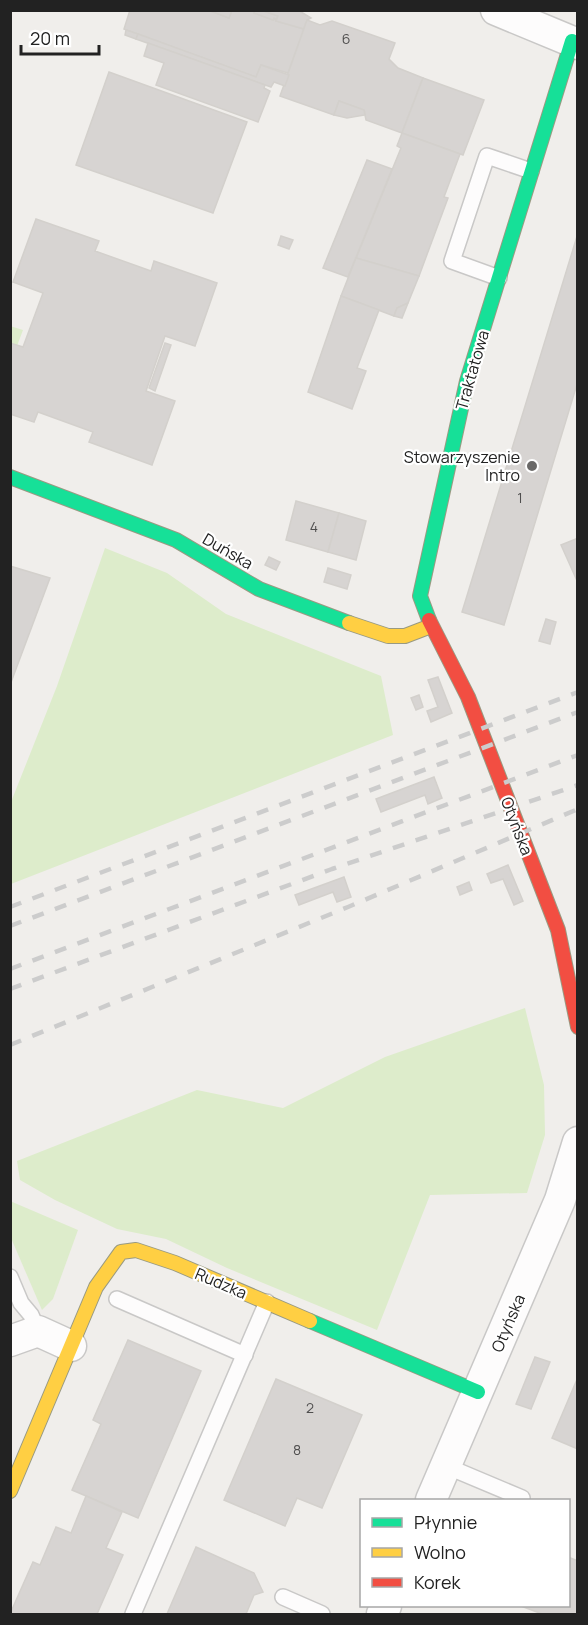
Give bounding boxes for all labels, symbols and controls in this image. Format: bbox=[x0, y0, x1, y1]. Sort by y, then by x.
scale bar bbox=[21, 18, 99, 56]
text: 20 m bbox=[30, 26, 70, 50]
house number: 6 bbox=[342, 29, 350, 48]
street label: Traktatowa bbox=[450, 327, 494, 413]
place label: Stowarzyszenie Intro bbox=[404, 446, 520, 486]
marker: Stowarzyszenie Intro bbox=[525, 459, 539, 473]
house number: 1 bbox=[517, 488, 523, 507]
house number: 4 bbox=[310, 517, 318, 536]
street label: Duńska bbox=[199, 528, 257, 574]
street label: Otyńska bbox=[496, 794, 538, 858]
street label: Rudzka bbox=[192, 1262, 250, 1304]
street label: Otyńska bbox=[486, 1291, 530, 1355]
house number: 2 bbox=[306, 1398, 314, 1417]
house number: 8 bbox=[293, 1440, 301, 1459]
legend bbox=[360, 1499, 570, 1607]
text: Płynnie bbox=[414, 1510, 477, 1534]
text: Wolno bbox=[414, 1540, 466, 1564]
text: Korek bbox=[414, 1570, 461, 1594]

